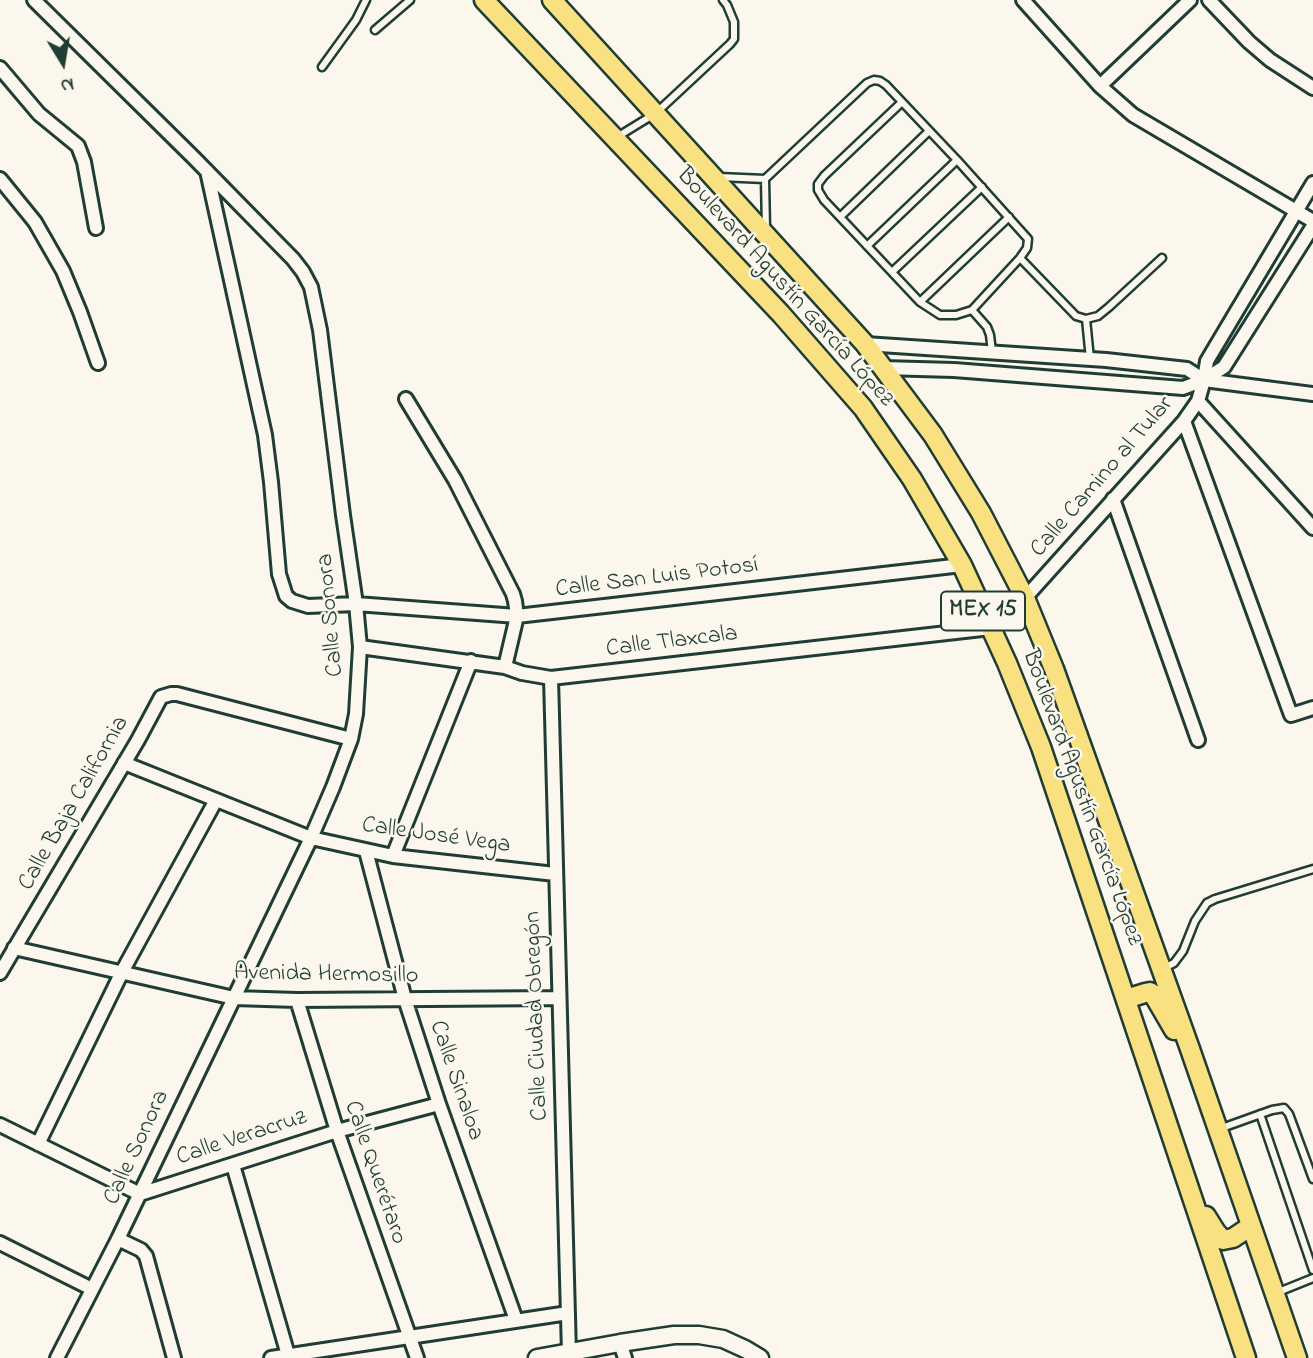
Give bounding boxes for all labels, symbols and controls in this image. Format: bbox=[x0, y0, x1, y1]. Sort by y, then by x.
north arrow bbox=[28, 28, 98, 98]
text: N bbox=[58, 70, 76, 99]
street label: Boulevard Agustín García López bbox=[669, 162, 899, 414]
street label: Calle Camino al Tular bbox=[1025, 392, 1181, 564]
street label: Calle Sonora bbox=[312, 552, 352, 678]
street label: Calle San Luis Potosí bbox=[554, 552, 760, 606]
road number: MEX 15 bbox=[941, 592, 1025, 631]
street label: Calle Tlaxcala bbox=[605, 621, 739, 665]
street label: Boulevard Agustín García López bbox=[1014, 646, 1148, 950]
street label: Calle Baja California bbox=[13, 711, 137, 897]
street label: Calle José Vega bbox=[360, 812, 512, 862]
street label: Calle Ciudad Obregón bbox=[520, 911, 556, 1121]
street label: Avenida Hermosillo bbox=[234, 960, 418, 992]
street label: Calle Sinaloa bbox=[421, 1017, 489, 1145]
street label: Calle Sonora bbox=[99, 1086, 177, 1210]
street label: Calle Querétaro bbox=[336, 1097, 412, 1249]
street label: Calle Veracruz bbox=[173, 1104, 311, 1174]

